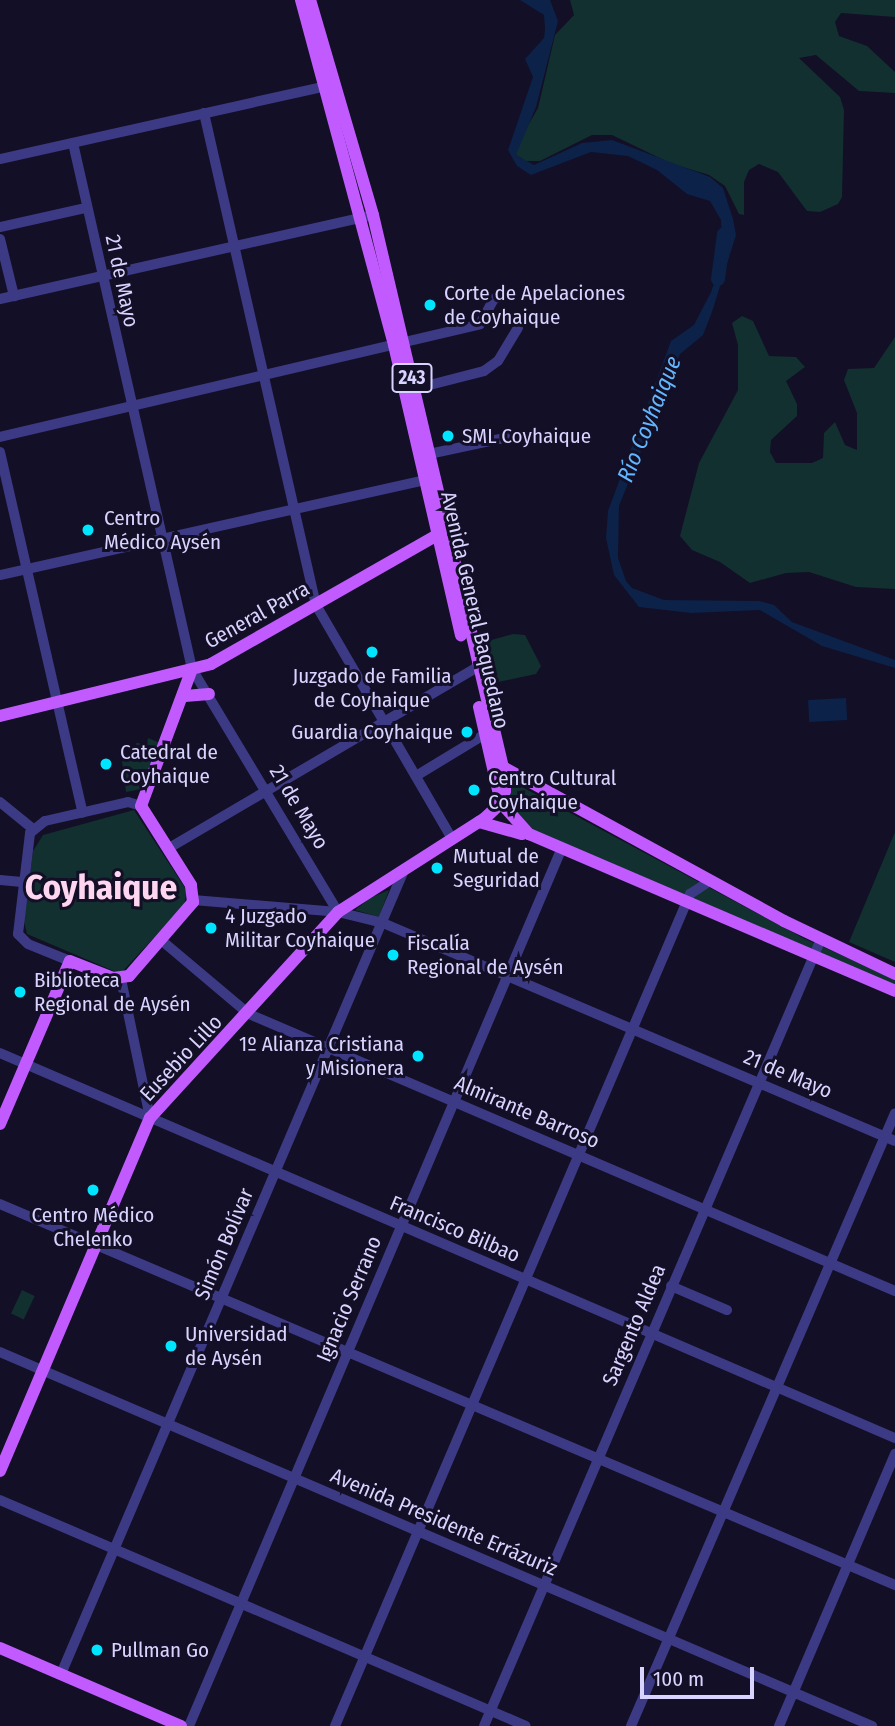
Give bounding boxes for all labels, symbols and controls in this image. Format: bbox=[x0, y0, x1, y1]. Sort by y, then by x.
street label: 21 de Mayo bbox=[100, 233, 144, 329]
place label: Corte de Apelaciones de Coyhaique bbox=[444, 280, 625, 330]
marker: Corte de Apelaciones de Coyhaique bbox=[422, 297, 438, 313]
water label: Río Coyhaique bbox=[611, 352, 687, 486]
road number: 243 bbox=[391, 362, 433, 394]
place label: SML Coyhaique bbox=[462, 423, 591, 449]
marker: SML Coyhaique bbox=[440, 428, 456, 444]
street label: Avenida General Baquedano bbox=[435, 489, 515, 731]
place label: Centro Médico Aysén bbox=[104, 505, 221, 555]
marker: Centro Médico Aysén bbox=[78, 520, 98, 540]
street label: General Parra bbox=[200, 576, 314, 654]
marker: Juzgado de Familia de Coyhaique bbox=[364, 644, 380, 660]
place label: Juzgado de Familia de Coyhaique bbox=[292, 663, 452, 713]
place label: Guardia Coyhaique bbox=[291, 719, 453, 745]
marker: Guardia Coyhaique bbox=[459, 724, 475, 740]
place label: Catedral de Coyhaique bbox=[120, 739, 218, 789]
marker: Catedral de Coyhaique bbox=[98, 756, 114, 772]
street label: 21 de Mayo bbox=[264, 760, 334, 854]
place label: Centro Cultural Coyhaique bbox=[488, 765, 616, 815]
marker: Centro Cultural Coyhaique bbox=[466, 782, 482, 798]
place label: Mutual de Seguridad bbox=[453, 843, 540, 893]
marker: Mutual de Seguridad bbox=[427, 858, 447, 878]
district label: Coyhaique bbox=[25, 866, 177, 908]
place label: 4 Juzgado Militar Coyhaique bbox=[225, 903, 375, 953]
marker: 4 Juzgado Militar Coyhaique bbox=[203, 920, 219, 936]
place label: Fiscalía Regional de Aysén bbox=[407, 930, 564, 980]
marker: Fiscalía Regional de Aysén bbox=[385, 947, 401, 963]
place label: Biblioteca Regional de Aysén bbox=[34, 967, 191, 1017]
marker: Biblioteca Regional de Aysén bbox=[12, 984, 28, 1000]
street label: Eusebio Lillo bbox=[135, 1010, 227, 1106]
place label: 1º Alianza Cristiana y Misionera bbox=[239, 1031, 404, 1081]
street label: 21 de Mayo bbox=[740, 1044, 836, 1104]
marker: 1º Alianza Cristiana y Misionera bbox=[410, 1048, 426, 1064]
street label: Almirante Barroso bbox=[451, 1070, 603, 1154]
marker: Centro Médico Chelenko bbox=[83, 1180, 103, 1200]
street label: Simón Bolívar bbox=[189, 1184, 259, 1304]
street label: Francisco Bilbao bbox=[386, 1190, 524, 1268]
place label: Centro Médico Chelenko bbox=[32, 1202, 154, 1252]
street label: Ignacio Serrano bbox=[311, 1232, 387, 1366]
street label: Sargento Aldea bbox=[597, 1260, 671, 1390]
place label: Universidad de Aysén bbox=[185, 1321, 287, 1371]
marker: Universidad de Aysén bbox=[163, 1338, 179, 1354]
street label: Avenida Presidente Errázuriz bbox=[327, 1463, 561, 1581]
place label: Pullman Go bbox=[111, 1637, 209, 1663]
marker: Pullman Go bbox=[89, 1642, 105, 1658]
scale bar bbox=[643, 1652, 757, 1696]
text: 100 m bbox=[653, 1666, 704, 1692]

